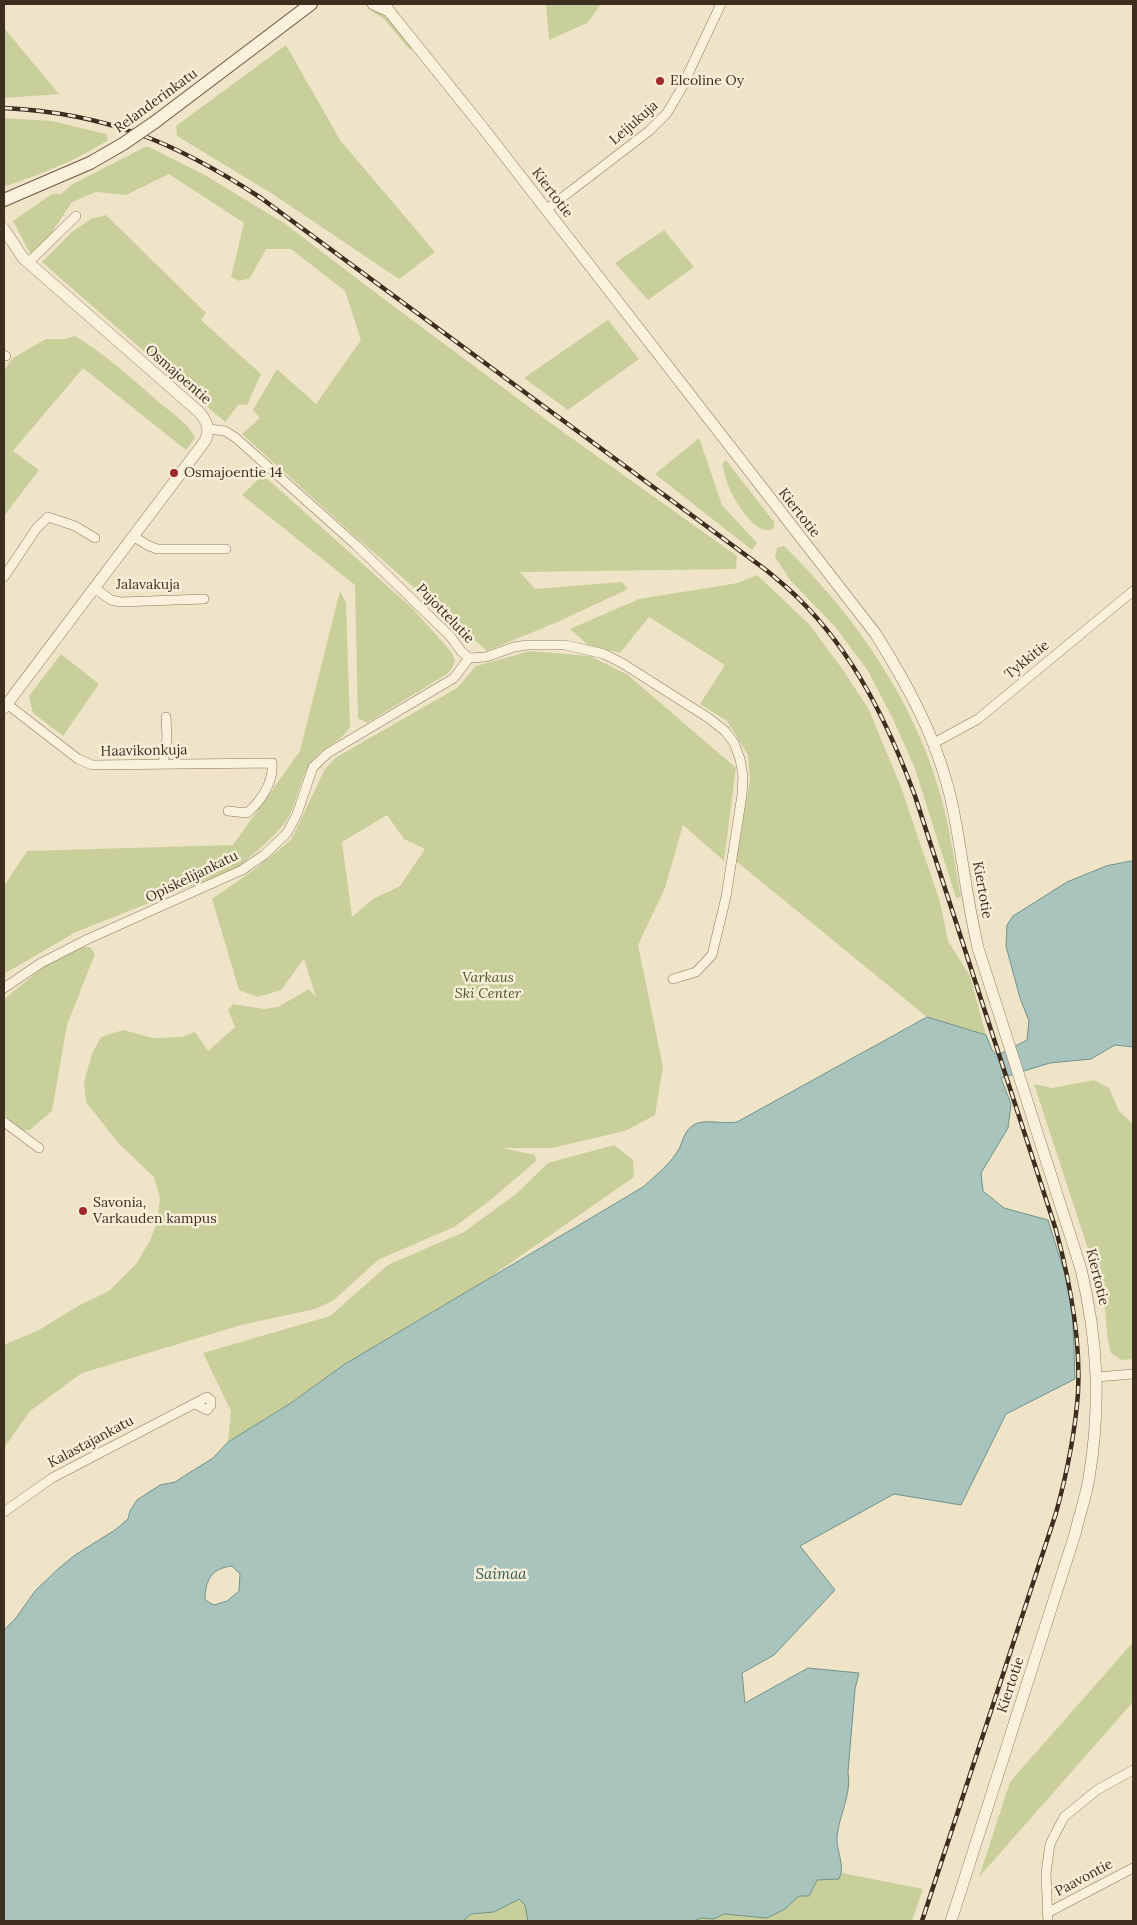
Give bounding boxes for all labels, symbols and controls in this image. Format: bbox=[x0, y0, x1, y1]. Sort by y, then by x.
street label: Relanderinkatu bbox=[111, 65, 201, 137]
place label: Elcoline Oy bbox=[670, 73, 744, 89]
marker: Elcoline Oy bbox=[654, 75, 666, 87]
street label: Leijukuja bbox=[606, 98, 662, 148]
street label: Kiertotie bbox=[528, 165, 576, 221]
street label: Osmajoentie bbox=[142, 342, 214, 408]
place label: Osmajoentie 14 bbox=[184, 465, 282, 481]
marker: Osmajoentie 14 bbox=[168, 467, 180, 479]
street label: Kiertotie bbox=[775, 485, 823, 541]
street label: Jalavakuja bbox=[116, 577, 180, 593]
street label: Pujottelutie bbox=[412, 581, 478, 647]
street label: Tykkitie bbox=[1001, 637, 1053, 683]
street label: Haavikonkuja bbox=[100, 742, 188, 760]
street label: Opiskelijankatu bbox=[143, 847, 241, 907]
street label: Kiertotie bbox=[969, 860, 995, 920]
park label: Varkaus Ski Center bbox=[455, 970, 521, 1002]
place label: Savonia, Varkauden kampus bbox=[93, 1195, 217, 1228]
marker: Savonia, Varkauden kampus bbox=[77, 1205, 89, 1217]
street label: Kiertotie bbox=[1082, 1247, 1112, 1307]
street label: Kalastajankatu bbox=[45, 1412, 137, 1472]
water label: Saimaa bbox=[475, 1566, 527, 1584]
street label: Kiertotie bbox=[994, 1655, 1028, 1715]
street label: Paavontie bbox=[1052, 1856, 1116, 1900]

